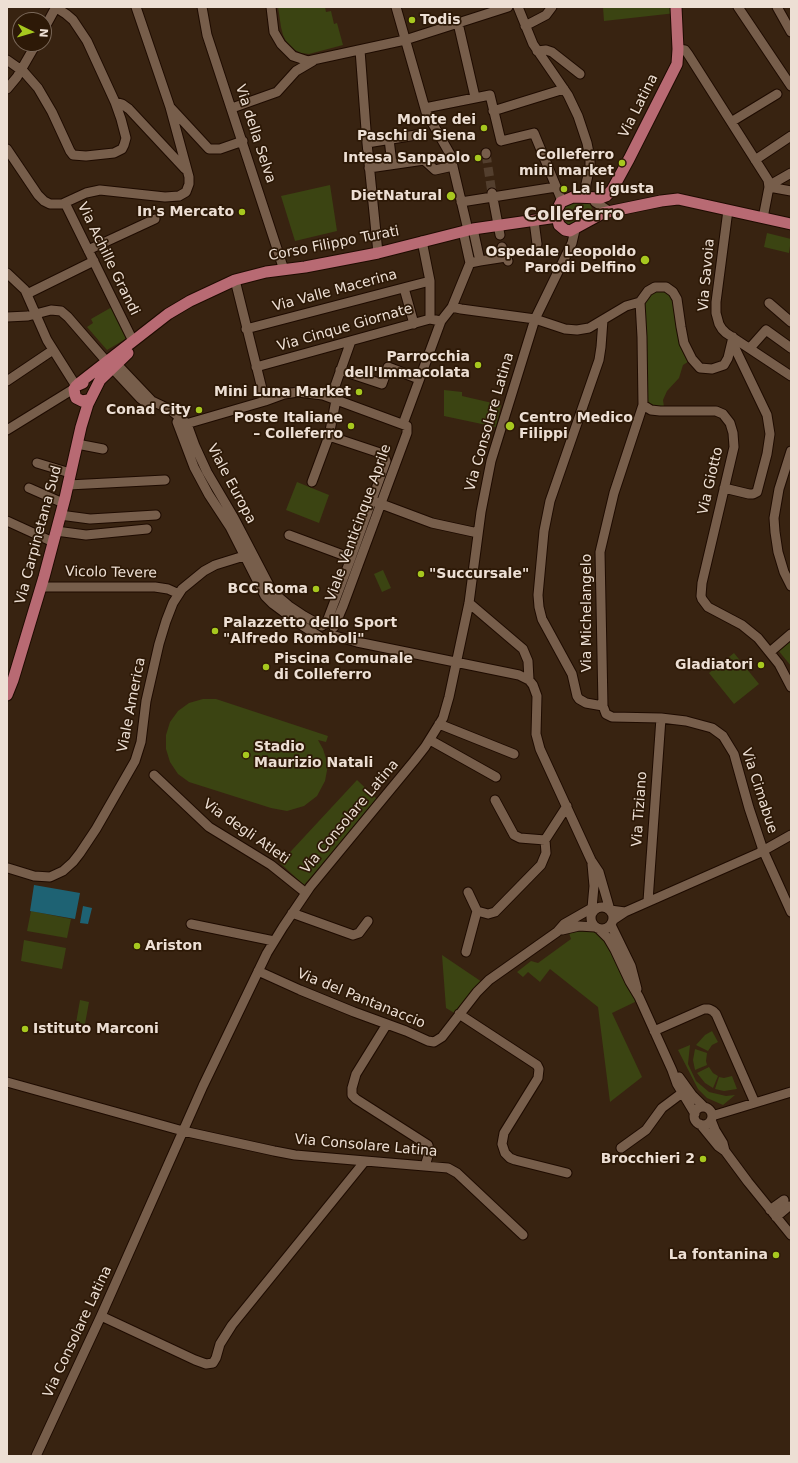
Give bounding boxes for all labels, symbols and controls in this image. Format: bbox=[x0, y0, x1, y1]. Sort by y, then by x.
north arrow bbox=[12, 12, 52, 52]
place label: Todis bbox=[420, 12, 460, 28]
marker: Todis bbox=[407, 15, 417, 25]
text: N bbox=[37, 28, 50, 38]
street label: Via Latina bbox=[616, 71, 662, 141]
street label: Via della Selva bbox=[231, 83, 279, 185]
place label: Monte dei Paschi di Siena bbox=[357, 112, 476, 144]
marker: Monte dei Paschi di Siena bbox=[479, 123, 489, 133]
place label: Colleferro mini market bbox=[519, 147, 614, 180]
place label: Intesa Sanpaolo bbox=[343, 150, 470, 166]
marker: Intesa Sanpaolo bbox=[473, 153, 483, 163]
marker: Colleferro mini market bbox=[617, 158, 627, 168]
place label: La li gusta bbox=[572, 181, 654, 197]
marker: La li gusta bbox=[559, 184, 569, 194]
place label: DietNatural bbox=[350, 188, 442, 204]
marker: DietNatural bbox=[445, 190, 457, 202]
street label: Via Achille Grandi bbox=[73, 200, 143, 318]
place label: In's Mercato bbox=[137, 204, 234, 220]
district label: Colleferro bbox=[524, 204, 624, 226]
marker: In's Mercato bbox=[237, 207, 247, 217]
street label: Corso Filippo Turati bbox=[267, 223, 401, 265]
street label: Via Savoia bbox=[695, 238, 719, 312]
place label: Ospedale Leopoldo Parodi Delfino bbox=[486, 244, 636, 276]
marker: Ospedale Leopoldo Parodi Delfino bbox=[639, 254, 651, 266]
street label: Via Valle Macerina bbox=[271, 266, 399, 316]
street label: Via Cinque Giornate bbox=[275, 301, 415, 355]
place label: Parrocchia dell'Immacolata bbox=[344, 349, 470, 382]
street label: Via Consolare Latina bbox=[462, 351, 518, 493]
marker: Parrocchia dell'Immacolata bbox=[473, 360, 483, 370]
place label: Mini Luna Market bbox=[214, 384, 351, 400]
marker: Mini Luna Market bbox=[354, 387, 364, 397]
place label: Conad City bbox=[106, 402, 191, 418]
marker: Conad City bbox=[194, 405, 204, 415]
place label: Poste Italiane – Colleferro bbox=[234, 410, 343, 442]
place label: Centro Medico Filippi bbox=[519, 410, 633, 442]
marker: Centro Medico Filippi bbox=[504, 420, 516, 432]
marker: Poste Italiane – Colleferro bbox=[346, 421, 356, 431]
street label: Viale Europa bbox=[203, 441, 259, 527]
street label: Viale Venticinque Aprile bbox=[323, 442, 395, 604]
street label: Via Giotto bbox=[695, 445, 727, 517]
street label: Via Carpinetana Sud bbox=[12, 464, 66, 606]
street label: Via Michelangelo bbox=[579, 554, 595, 672]
street label: Vicolo Tevere bbox=[65, 564, 157, 582]
place label: "Succursale" bbox=[429, 566, 529, 582]
marker: "Succursale" bbox=[416, 569, 426, 579]
place label: BCC Roma bbox=[227, 581, 308, 597]
marker: BCC Roma bbox=[311, 584, 321, 594]
place label: Palazzetto dello Sport "Alfredo Romboli" bbox=[223, 615, 397, 648]
marker: Palazzetto dello Sport "Alfredo Romboli" bbox=[210, 626, 220, 636]
place label: Piscina Comunale di Colleferro bbox=[274, 651, 413, 684]
street label: Viale America bbox=[115, 656, 149, 754]
place label: Gladiatori bbox=[675, 657, 753, 673]
marker: Gladiatori bbox=[756, 660, 766, 670]
marker: Piscina Comunale di Colleferro bbox=[261, 662, 271, 672]
place label: Stadio Maurizio Natali bbox=[254, 739, 373, 772]
street label: Via Cimabue bbox=[737, 746, 781, 836]
marker: Stadio Maurizio Natali bbox=[241, 750, 251, 760]
street label: Via Consolare Latina bbox=[297, 757, 403, 877]
street label: Via Tiziano bbox=[629, 771, 651, 847]
street label: Via degli Atleti bbox=[200, 796, 292, 868]
place label: Ariston bbox=[145, 938, 202, 954]
marker: Ariston bbox=[132, 941, 142, 951]
street label: Via del Pantanaccio bbox=[294, 966, 428, 1032]
place label: Istituto Marconi bbox=[33, 1021, 159, 1037]
marker: Istituto Marconi bbox=[20, 1024, 30, 1034]
street label: Via Consolare Latina bbox=[294, 1131, 438, 1161]
place label: Brocchieri 2 bbox=[601, 1151, 695, 1167]
marker: Brocchieri 2 bbox=[698, 1154, 708, 1164]
place label: La fontanina bbox=[669, 1247, 768, 1263]
marker: La fontanina bbox=[771, 1250, 781, 1260]
street label: Via Consolare Latina bbox=[40, 1263, 116, 1401]

